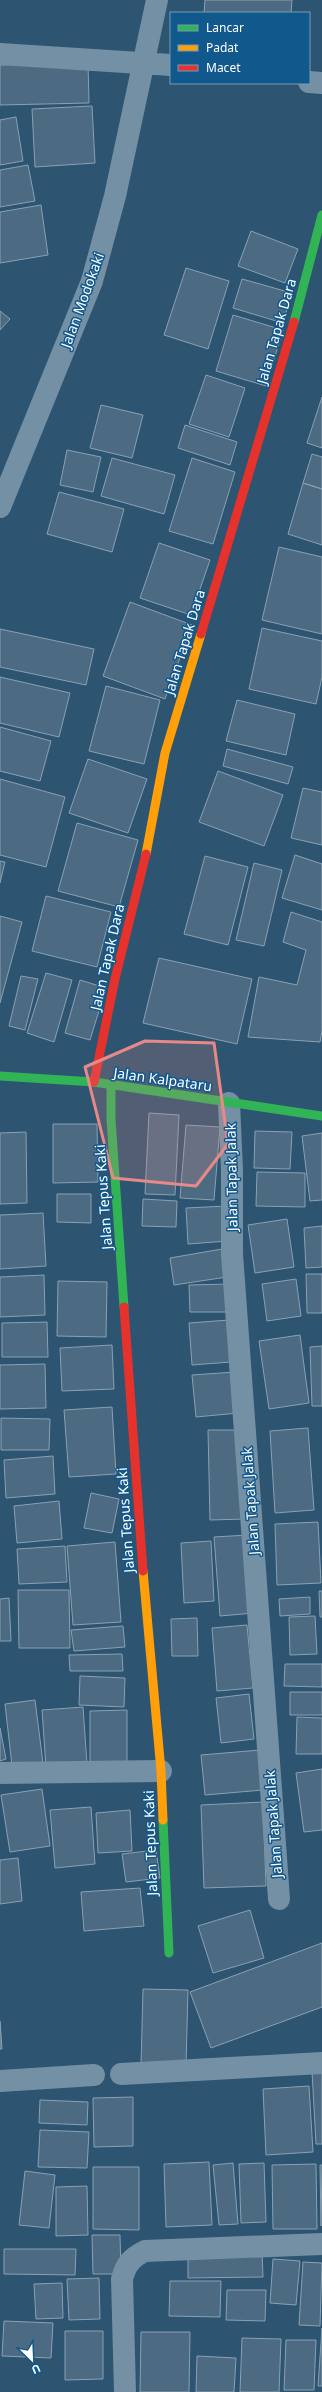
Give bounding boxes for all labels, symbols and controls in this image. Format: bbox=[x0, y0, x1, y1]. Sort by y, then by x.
legend bbox=[170, 12, 310, 84]
text: Lancar bbox=[206, 19, 244, 36]
text: Padat bbox=[206, 39, 239, 56]
text: Macet bbox=[206, 59, 241, 76]
street label: Jalan Modokaki bbox=[55, 250, 108, 352]
street label: Jalan Tapak Dara bbox=[251, 276, 300, 388]
street label: Jalan Tapak Dara bbox=[158, 587, 209, 699]
street label: Jalan Tapak Dara bbox=[85, 902, 129, 1014]
street label: Jalan Kalpataru bbox=[110, 1062, 214, 1095]
street label: Jalan Tapak Jalak bbox=[221, 1122, 241, 1233]
street label: Jalan Tepus Kaki bbox=[90, 1144, 116, 1252]
street label: Jalan Tapak Jalak bbox=[237, 1446, 263, 1558]
street label: Jalan Tepus Kaki bbox=[112, 1467, 138, 1575]
street label: Jalan Tapak Jalak bbox=[260, 1769, 286, 1881]
street label: Jalan Tepus Kaki bbox=[139, 1790, 161, 1898]
north arrow bbox=[12, 2340, 52, 2380]
text: U bbox=[29, 2361, 43, 2378]

